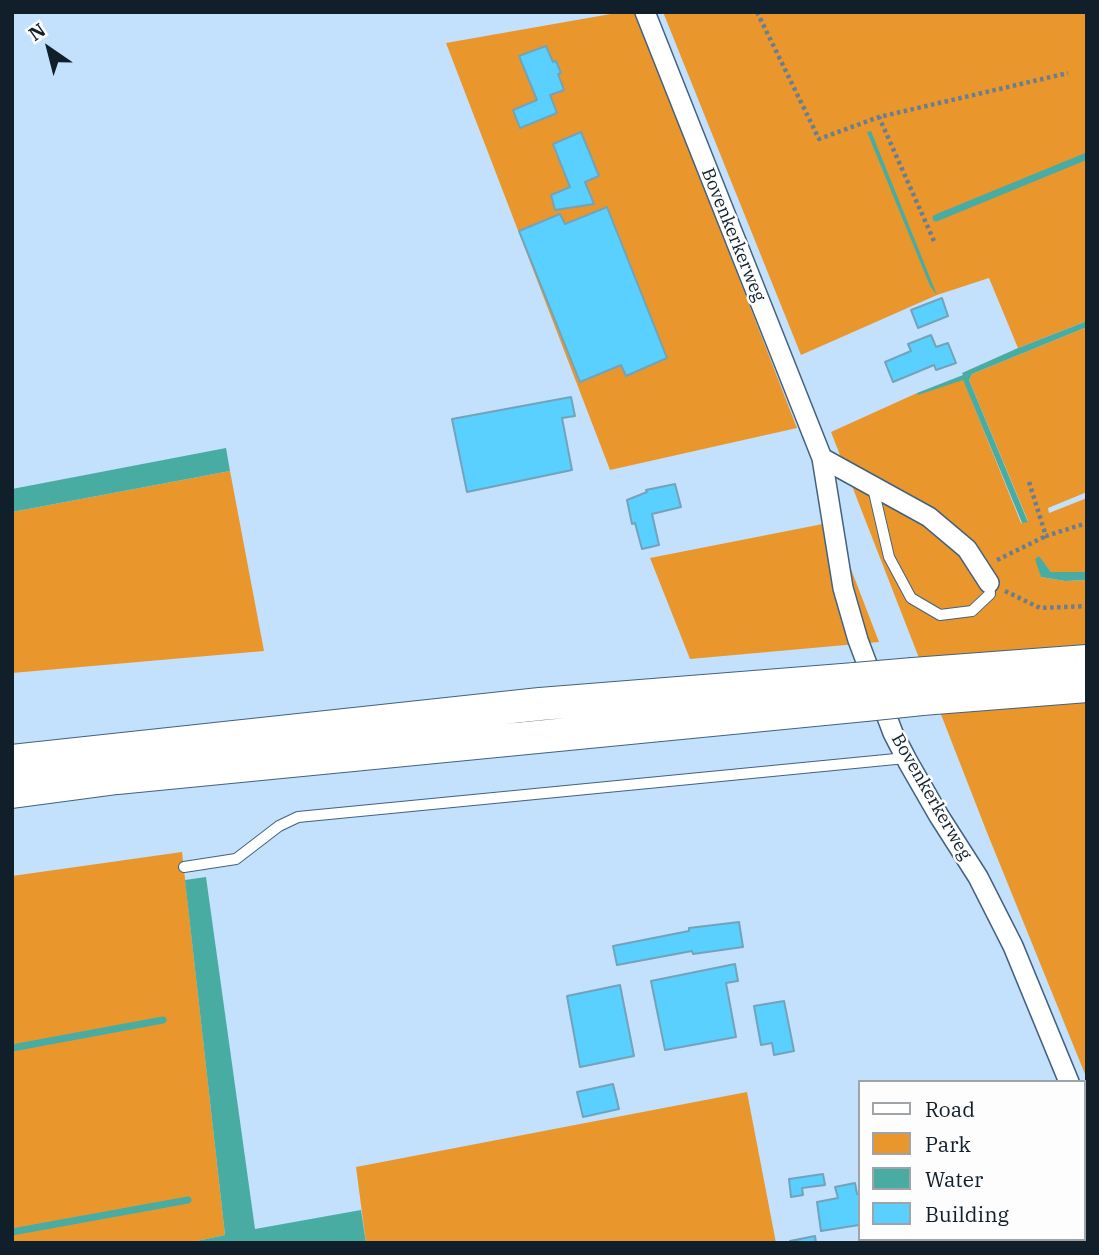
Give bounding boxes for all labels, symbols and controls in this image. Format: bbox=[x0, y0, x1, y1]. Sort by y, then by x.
north arrow bbox=[14, 14, 84, 84]
text: N bbox=[24, 18, 50, 46]
street label: Bovenkerkerweg bbox=[696, 165, 770, 305]
street label: Bovenkerkerweg bbox=[886, 730, 976, 864]
legend bbox=[858, 1080, 1085, 1241]
text: Road bbox=[925, 1095, 975, 1123]
text: Park bbox=[925, 1130, 971, 1158]
text: Water bbox=[925, 1165, 983, 1193]
text: Building bbox=[925, 1200, 1009, 1228]

